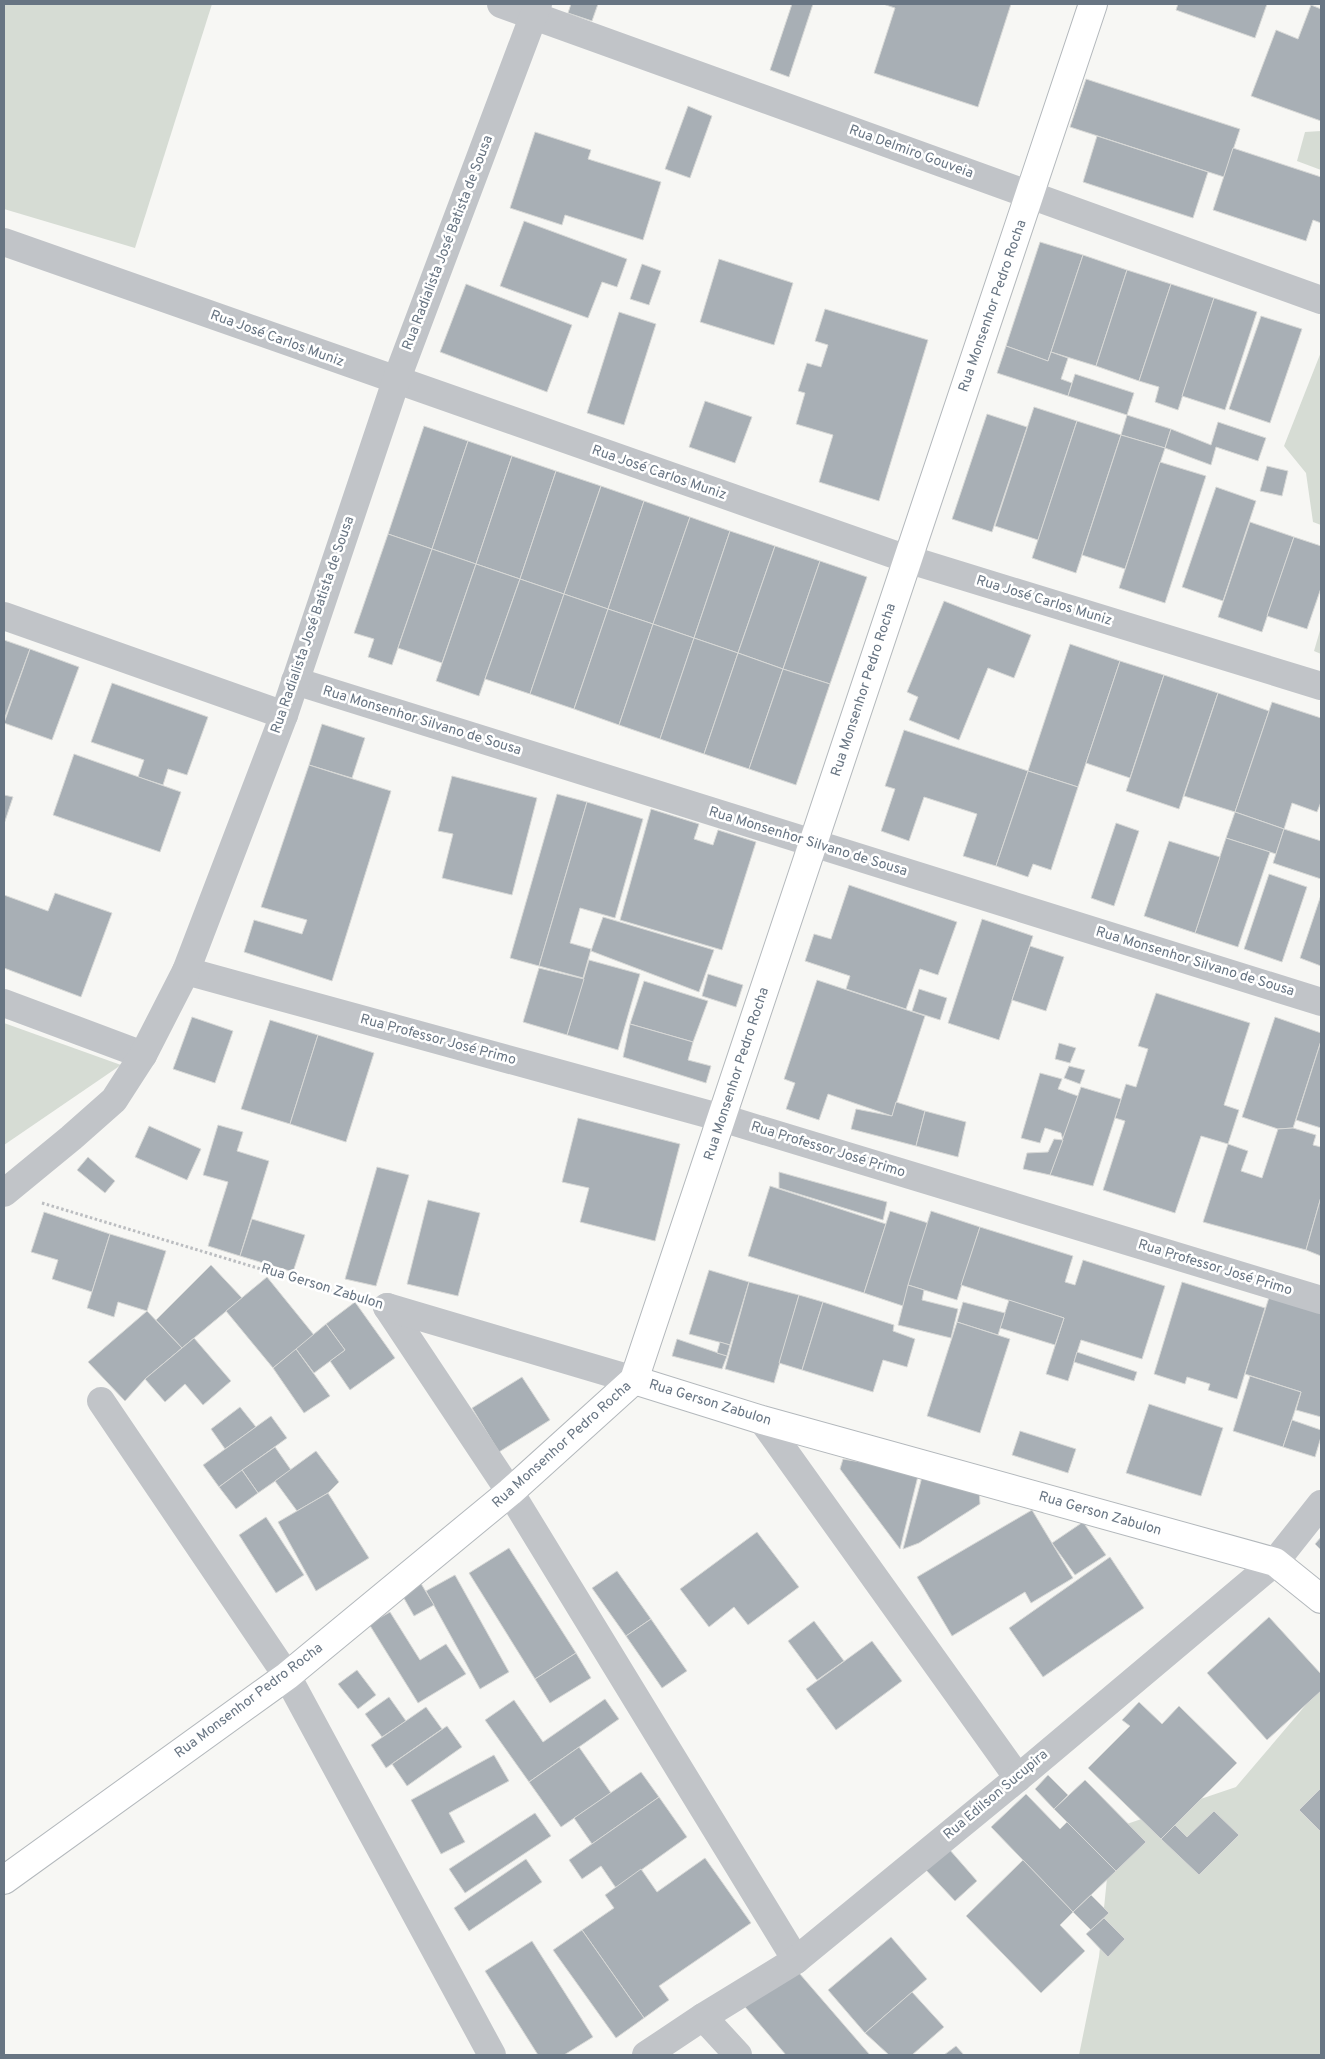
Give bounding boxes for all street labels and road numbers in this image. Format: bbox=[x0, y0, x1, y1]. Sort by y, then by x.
street label: Rua Delmiro Gouveia bbox=[847, 122, 975, 182]
street label: Rua Radialista José Batista de Sousa bbox=[399, 133, 497, 353]
street label: Rua Monsenhor Pedro Rocha bbox=[955, 218, 1031, 394]
street label: Rua José Carlos Muniz bbox=[208, 307, 346, 371]
street label: Rua José Carlos Muniz bbox=[589, 442, 729, 504]
street label: Rua Radialista José Batista de Sousa bbox=[268, 514, 358, 736]
street label: Rua José Carlos Muniz bbox=[974, 572, 1114, 630]
street label: Rua Monsenhor Pedro Rocha bbox=[828, 601, 900, 779]
street label: Rua Monsenhor Silvano de Sousa bbox=[321, 683, 523, 759]
street label: Rua Monsenhor Silvano de Sousa bbox=[707, 804, 909, 880]
street label: Rua Monsenhor Silvano de Sousa bbox=[1094, 924, 1296, 1000]
street label: Rua Monsenhor Pedro Rocha bbox=[701, 985, 773, 1163]
street label: Rua Professor José Primo bbox=[358, 1011, 518, 1069]
street label: Rua Professor José Primo bbox=[749, 1118, 908, 1182]
street label: Rua Professor José Primo bbox=[1136, 1236, 1295, 1300]
street label: Rua Gerson Zabulon bbox=[259, 1260, 385, 1314]
street label: Rua Gerson Zabulon bbox=[647, 1376, 773, 1430]
street label: Rua Monsenhor Pedro Rocha bbox=[489, 1378, 635, 1512]
street label: Rua Gerson Zabulon bbox=[1037, 1488, 1163, 1540]
street label: Rua Monsenhor Pedro Rocha bbox=[172, 1640, 326, 1762]
street label: Rua Edilson Sucupira bbox=[940, 1746, 1052, 1844]

